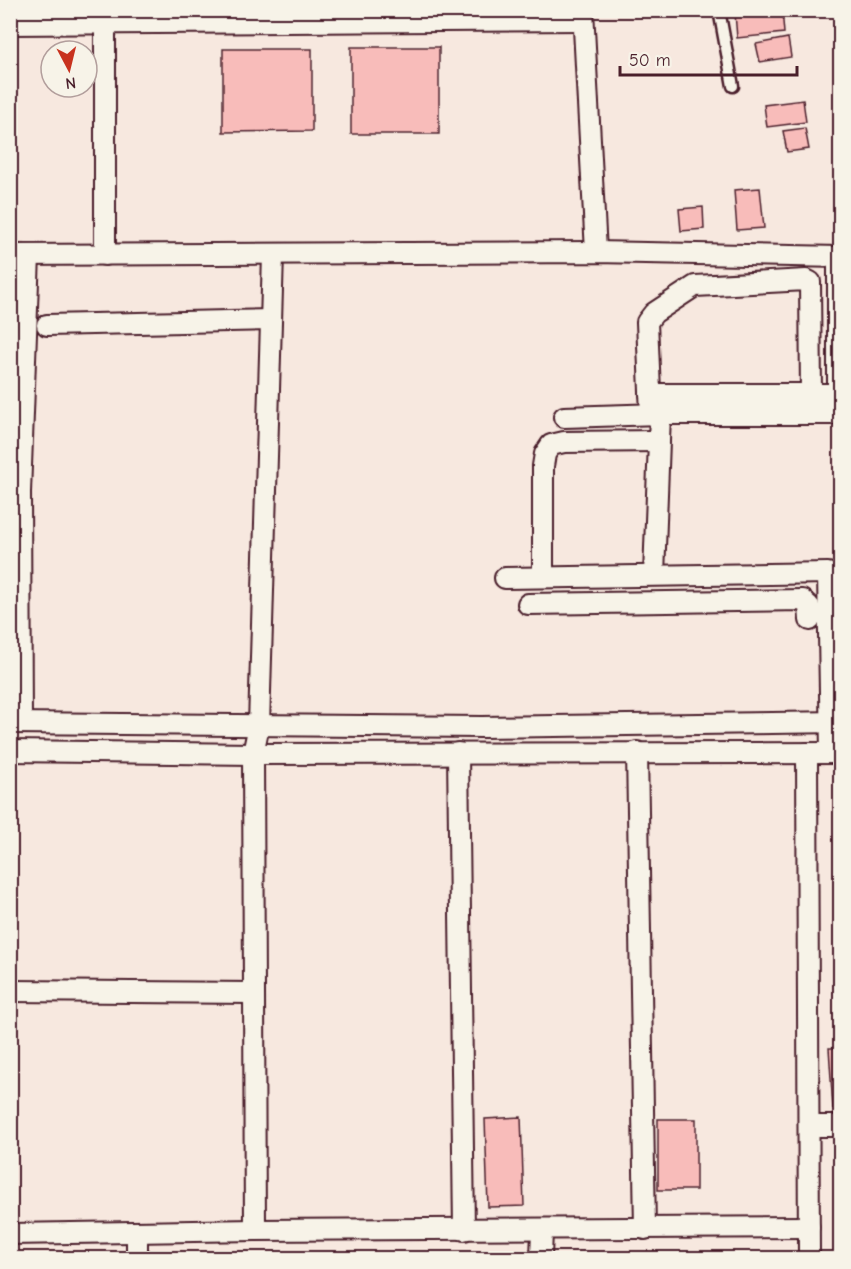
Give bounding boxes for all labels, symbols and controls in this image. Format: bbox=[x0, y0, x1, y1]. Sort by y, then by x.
north arrow bbox=[39, 39, 99, 99]
scale bar bbox=[620, 39, 797, 77]
text: 50 m bbox=[629, 50, 671, 71]
text: N bbox=[64, 73, 77, 92]

